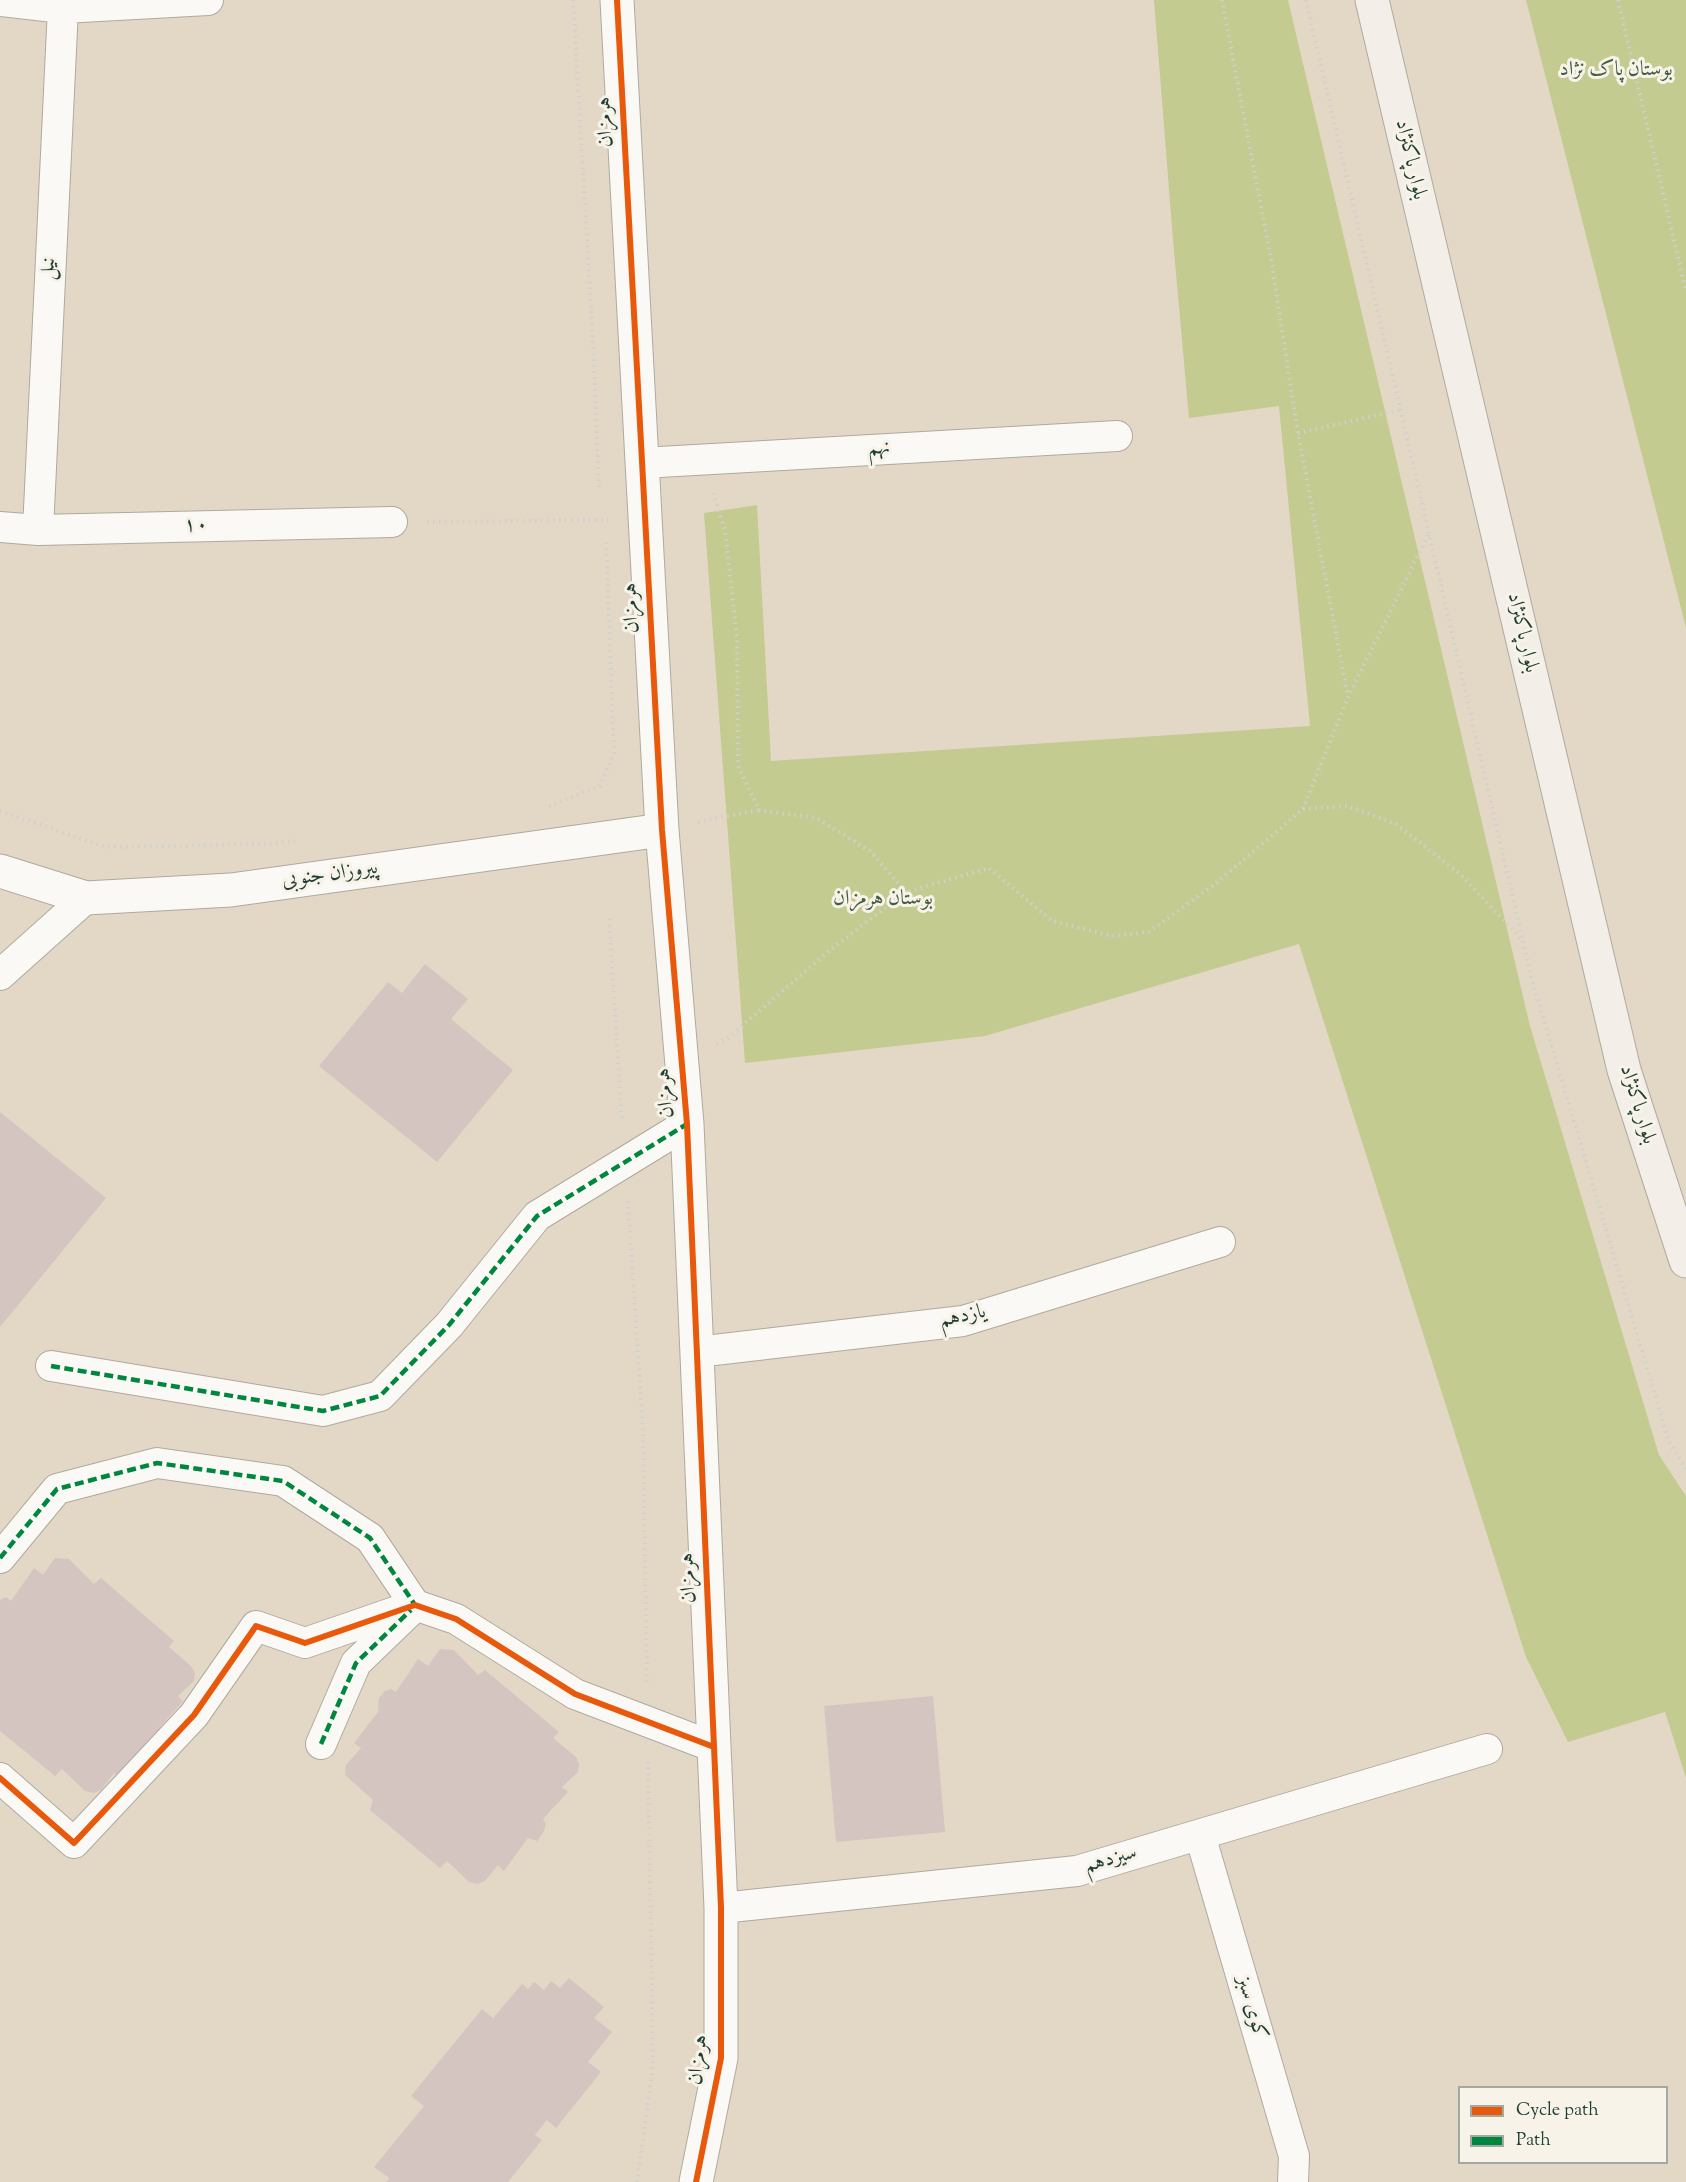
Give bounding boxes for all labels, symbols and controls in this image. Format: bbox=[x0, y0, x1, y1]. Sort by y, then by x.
park label: بوستان پاک نژاد bbox=[1559, 58, 1673, 84]
street label: هرمزان bbox=[593, 96, 621, 148]
street label: بلوار پاکنژاد bbox=[1388, 117, 1430, 203]
street label: نیل bbox=[37, 257, 63, 281]
street label: نهم bbox=[867, 437, 891, 463]
street label: ۱۰ bbox=[183, 514, 209, 540]
street label: هرمزان bbox=[619, 582, 647, 634]
street label: بلوار پاکنژاد bbox=[1500, 590, 1542, 676]
street label: پیروزان جنوبی bbox=[280, 857, 380, 895]
park label: بوستان هرمزان bbox=[833, 887, 933, 913]
street label: بلوار پاکنژاد bbox=[1612, 1062, 1660, 1148]
street label: هرمزان bbox=[652, 1067, 682, 1119]
street label: یازدهم bbox=[937, 1301, 989, 1335]
street label: هرمزان bbox=[676, 1552, 704, 1604]
street label: سیزدهم bbox=[1082, 1842, 1140, 1880]
street label: کوی سبز bbox=[1229, 1973, 1271, 2043]
street label: هرمزان bbox=[685, 2034, 715, 2086]
legend bbox=[1458, 2086, 1668, 2164]
text: Cycle path bbox=[1516, 2098, 1599, 2124]
text: Path bbox=[1516, 2128, 1551, 2154]

